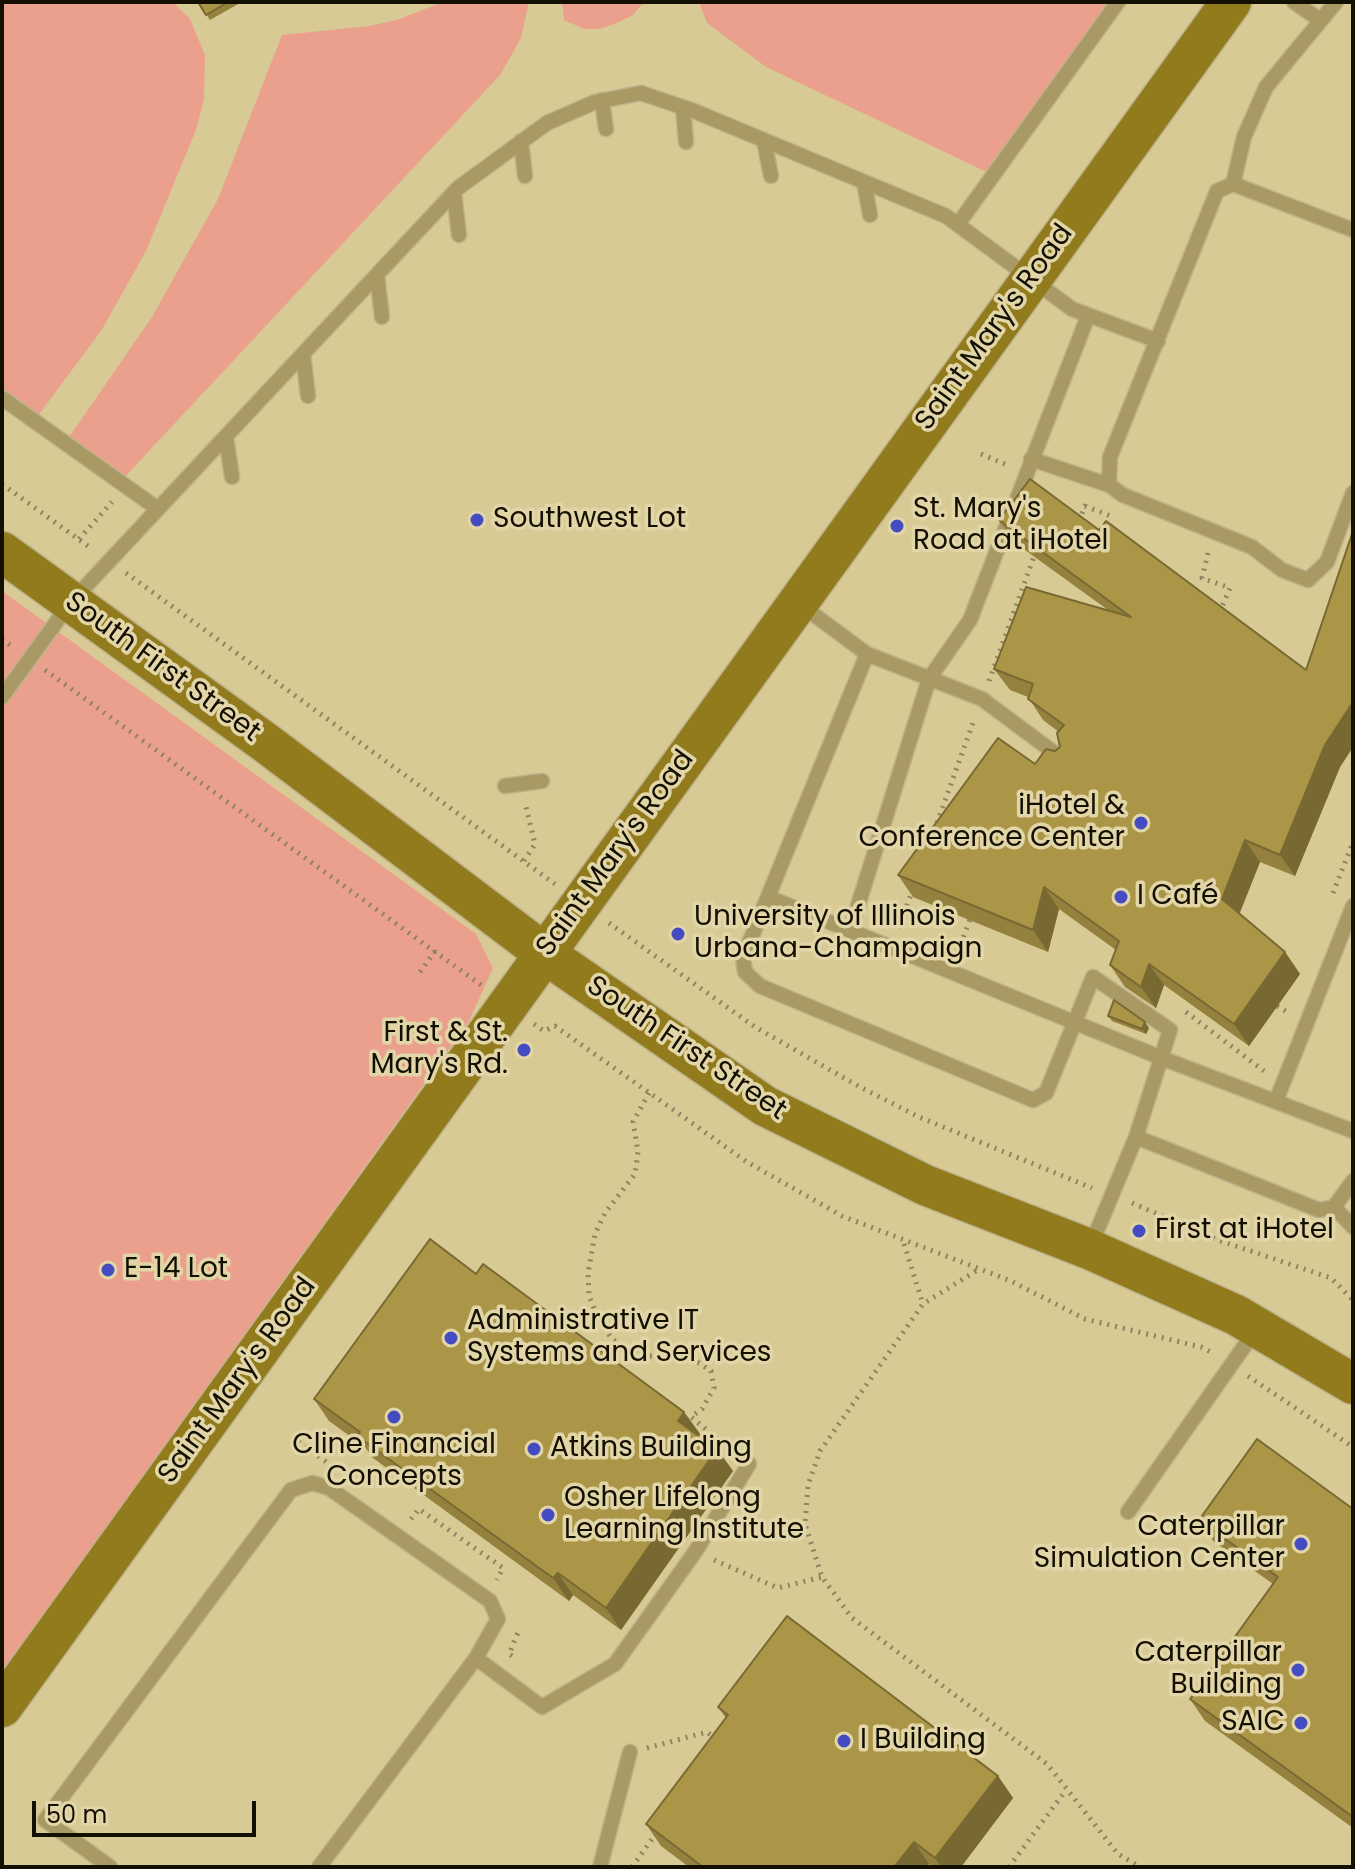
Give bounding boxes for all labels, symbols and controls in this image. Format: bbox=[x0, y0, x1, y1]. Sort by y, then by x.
street label: Saint Mary's Road bbox=[909, 218, 1081, 438]
place label: St. Mary's Road at iHotel bbox=[913, 493, 1108, 559]
place label: Southwest Lot bbox=[493, 503, 686, 537]
marker: Southwest Lot bbox=[468, 511, 486, 529]
marker: St. Mary's Road at iHotel bbox=[888, 517, 906, 535]
street label: South First Street bbox=[58, 586, 266, 750]
street label: Saint Mary's Road bbox=[530, 744, 702, 964]
place label: iHotel & Conference Center bbox=[859, 790, 1125, 856]
marker: iHotel & Conference Center bbox=[1132, 814, 1150, 832]
place label: I Café bbox=[1137, 880, 1218, 914]
marker: I Café bbox=[1112, 888, 1130, 906]
place label: University of Illinois Urbana-Champaign bbox=[694, 901, 982, 967]
marker: University of Illinois Urbana-Champaign bbox=[669, 925, 687, 943]
street label: South First Street bbox=[580, 970, 792, 1128]
place label: First & St. Mary's Rd. bbox=[370, 1017, 508, 1083]
marker: First & St. Mary's Rd. bbox=[515, 1041, 533, 1059]
place label: First at iHotel bbox=[1155, 1214, 1334, 1248]
marker: First at iHotel bbox=[1130, 1222, 1148, 1240]
place label: E-14 Lot bbox=[124, 1253, 228, 1287]
marker: E-14 Lot bbox=[99, 1261, 117, 1279]
street label: Saint Mary's Road bbox=[152, 1271, 324, 1491]
place label: Administrative IT Systems and Services bbox=[467, 1305, 771, 1371]
marker: Administrative IT Systems and Services bbox=[442, 1329, 460, 1347]
marker: Cline Financial Concepts bbox=[385, 1408, 403, 1426]
place label: Cline Financial Concepts bbox=[292, 1429, 496, 1495]
place label: Atkins Building bbox=[550, 1432, 752, 1466]
marker: Atkins Building bbox=[525, 1440, 543, 1458]
place label: Osher Lifelong Learning Institute bbox=[564, 1482, 804, 1548]
marker: Osher Lifelong Learning Institute bbox=[539, 1506, 557, 1524]
place label: Caterpillar Simulation Center bbox=[1034, 1511, 1285, 1577]
marker: Caterpillar Simulation Center bbox=[1292, 1535, 1310, 1553]
place label: Caterpillar Building bbox=[1134, 1637, 1282, 1703]
marker: Caterpillar Building bbox=[1289, 1661, 1307, 1679]
place label: SAIC bbox=[1221, 1706, 1285, 1740]
marker: SAIC bbox=[1292, 1714, 1310, 1732]
place label: I Building bbox=[860, 1724, 986, 1758]
marker: I Building bbox=[835, 1732, 853, 1750]
scale bar bbox=[36, 1785, 260, 1835]
text: 50 m bbox=[46, 1798, 107, 1831]

